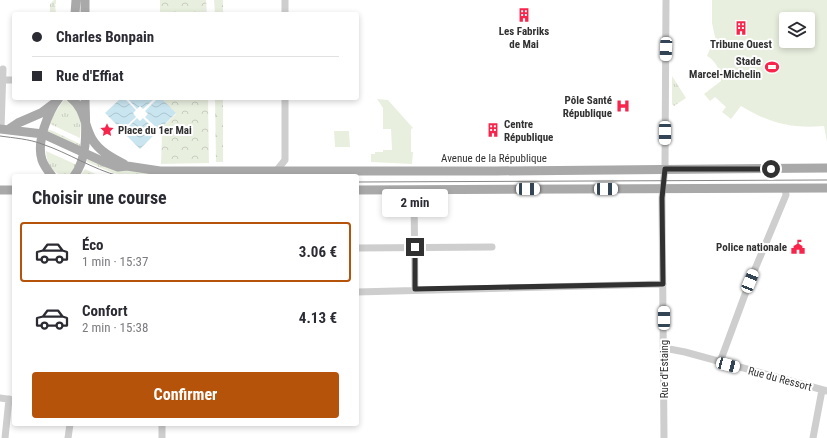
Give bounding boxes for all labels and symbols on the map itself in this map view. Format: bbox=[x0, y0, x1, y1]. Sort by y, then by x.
building icon: Les Fabriks de Mai bbox=[516, 7, 532, 23]
building icon: Tribune Ouest bbox=[733, 20, 749, 36]
place label: Les Fabriks de Mai bbox=[499, 25, 549, 51]
car bbox=[660, 37, 672, 61]
place label: Tribune Ouest bbox=[710, 38, 773, 51]
place label: Stade Marcel-Michelin bbox=[689, 55, 761, 81]
sports icon: Stade Marcel-Michelin bbox=[764, 59, 780, 75]
place label: Pôle Santé République bbox=[563, 94, 612, 120]
hospital icon: Pôle Santé République bbox=[615, 98, 631, 114]
place label: Centre République bbox=[504, 118, 553, 144]
car bbox=[659, 121, 671, 145]
place icon: Place du 1er Mai bbox=[99, 122, 115, 138]
building icon: Centre République bbox=[485, 122, 501, 138]
place label: Place du 1er Mai bbox=[118, 124, 192, 137]
street label: Avenue de la République bbox=[441, 152, 547, 165]
route start bbox=[762, 160, 780, 178]
car bbox=[516, 183, 540, 195]
car bbox=[594, 183, 618, 195]
callout: 2 min bbox=[382, 189, 448, 217]
route end bbox=[406, 238, 424, 256]
public building icon: Police nationale bbox=[790, 239, 806, 255]
place label: Police nationale bbox=[716, 241, 787, 254]
car bbox=[740, 268, 760, 294]
car bbox=[658, 306, 670, 330]
street label: Rue d'Estaing bbox=[658, 340, 671, 398]
car bbox=[715, 356, 741, 374]
street label: Rue du Ressort bbox=[747, 364, 813, 394]

